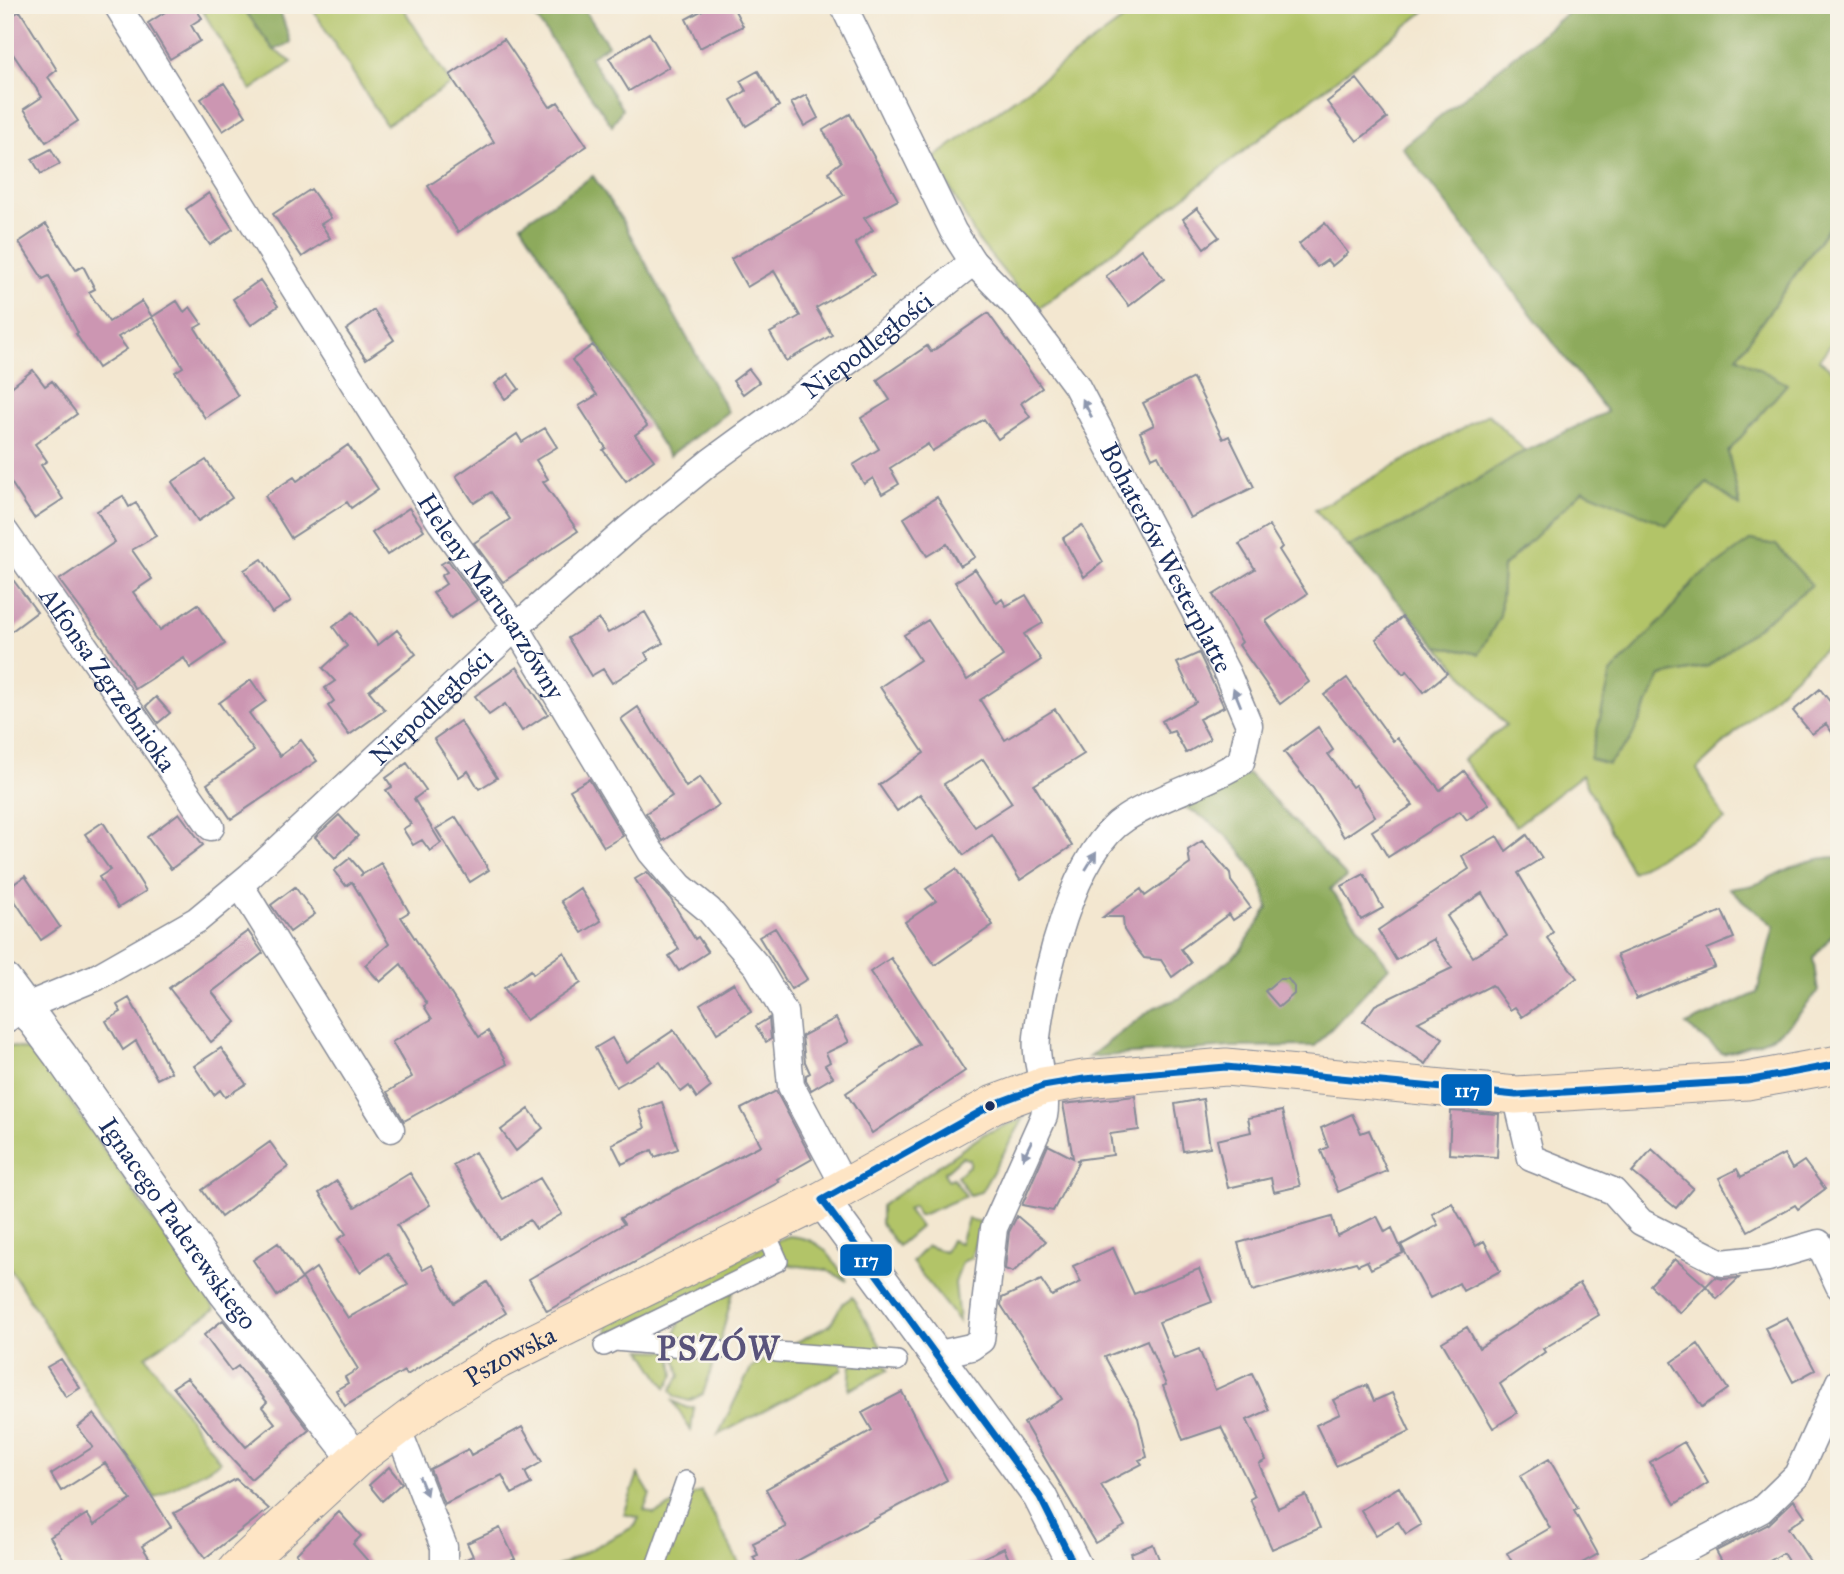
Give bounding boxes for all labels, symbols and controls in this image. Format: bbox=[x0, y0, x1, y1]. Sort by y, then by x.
street label: Niepodległości bbox=[796, 284, 939, 406]
one-way arrow bbox=[1082, 398, 1093, 418]
street label: Bohaterów Westerplatte bbox=[1093, 437, 1240, 678]
street label: Heleny Marusarzówny bbox=[410, 487, 572, 706]
street label: Alfonsa Zgrzebnioka bbox=[32, 580, 183, 778]
street label: Niepodległości bbox=[363, 641, 499, 772]
one-way arrow bbox=[1231, 686, 1242, 707]
one-way arrow bbox=[1084, 851, 1097, 870]
line badge: 117 bbox=[1440, 1073, 1493, 1107]
text: 117 bbox=[1454, 1079, 1480, 1102]
unlabelled marker bbox=[983, 1099, 997, 1113]
street label: Ignacego Paderewskiego bbox=[92, 1111, 264, 1336]
one-way arrow bbox=[1022, 1140, 1033, 1160]
line badge: 117 bbox=[839, 1243, 893, 1277]
text: 117 bbox=[853, 1249, 879, 1272]
street label: Pszowska bbox=[459, 1318, 561, 1393]
district label: PSZÓW bbox=[657, 1327, 781, 1369]
one-way arrow bbox=[417, 1476, 428, 1497]

